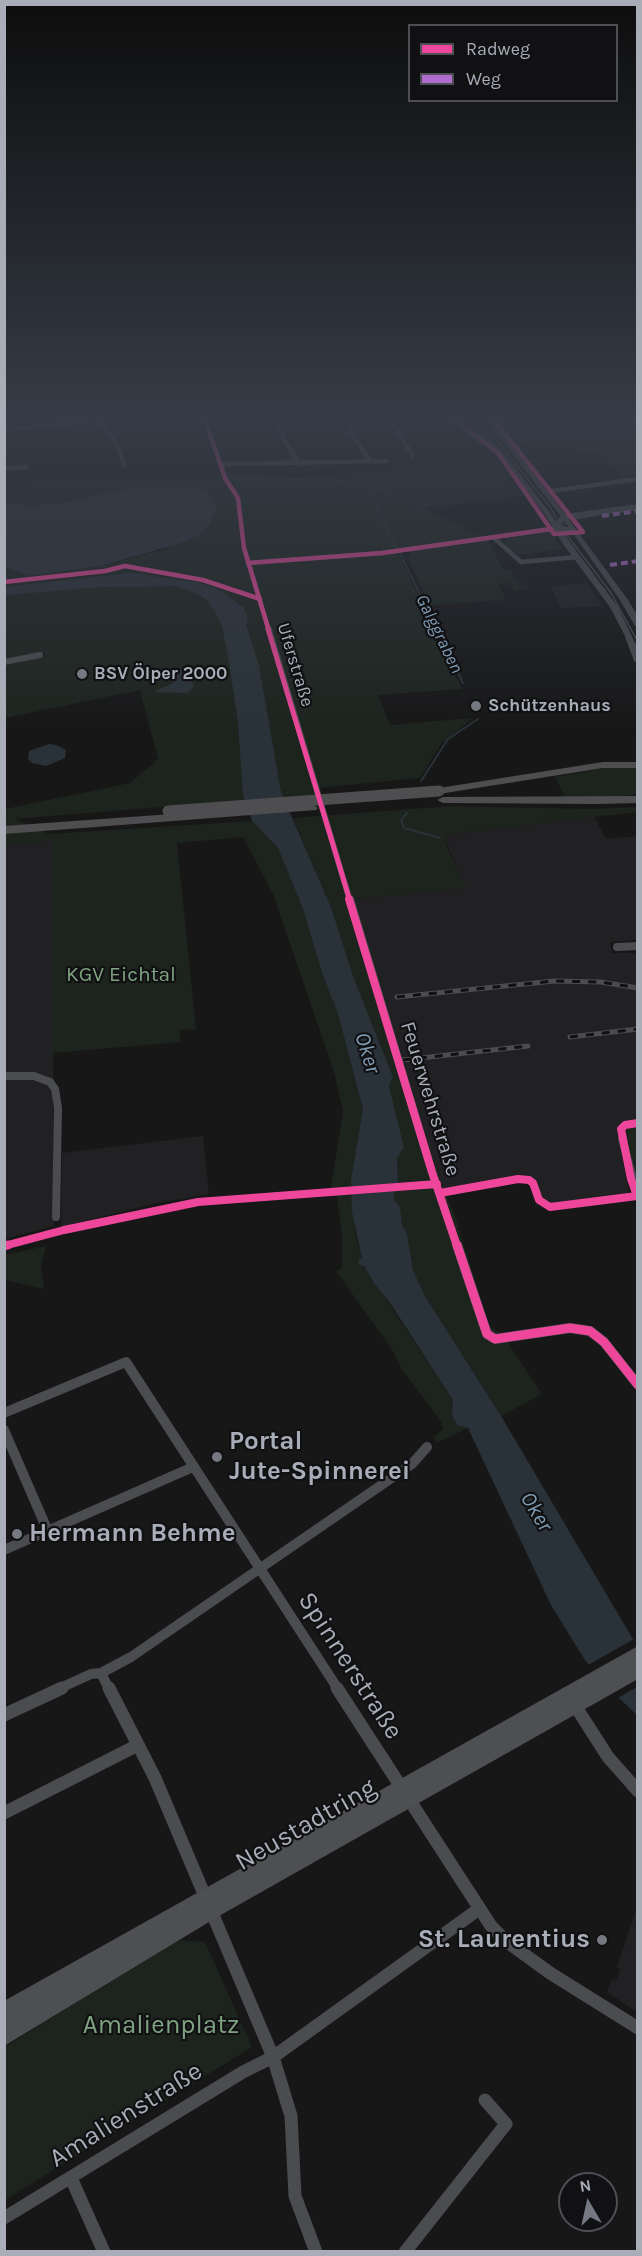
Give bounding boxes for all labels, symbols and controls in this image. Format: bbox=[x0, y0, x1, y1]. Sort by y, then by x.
legend bbox=[408, 24, 618, 102]
text: Radweg bbox=[466, 38, 530, 60]
text: Weg bbox=[466, 68, 501, 90]
water label: Galggraben bbox=[411, 591, 467, 677]
street label: Uferstraße bbox=[272, 620, 318, 710]
place label: BSV Ölper 2000 bbox=[94, 663, 227, 685]
marker: BSV Ölper 2000 bbox=[75, 667, 89, 681]
place label: Schützenhaus bbox=[488, 695, 611, 717]
marker: Schützenhaus bbox=[469, 699, 483, 713]
park label: KGV Eichtal bbox=[66, 962, 176, 988]
street label: Feuerwehrstraße bbox=[395, 1019, 465, 1179]
water label: Oker bbox=[348, 1029, 386, 1077]
place label: Portal Jute-Spinnerei bbox=[229, 1426, 410, 1488]
marker: Portal Jute-Spinnerei bbox=[210, 1450, 224, 1464]
water label: Oker bbox=[514, 1487, 558, 1537]
place label: Hermann Behme bbox=[29, 1518, 235, 1550]
marker: Hermann Behme bbox=[10, 1527, 24, 1541]
street label: Spinnerstraße bbox=[291, 1587, 409, 1745]
street label: Neustadtring bbox=[230, 1772, 382, 1878]
place label: St. Laurentius bbox=[418, 1924, 590, 1956]
marker: St. Laurentius bbox=[595, 1933, 609, 1947]
park label: Amalienplatz bbox=[83, 2010, 239, 2042]
street label: Amalienstraße bbox=[44, 2056, 208, 2174]
north arrow bbox=[558, 2172, 618, 2232]
text: N bbox=[578, 2175, 593, 2196]

